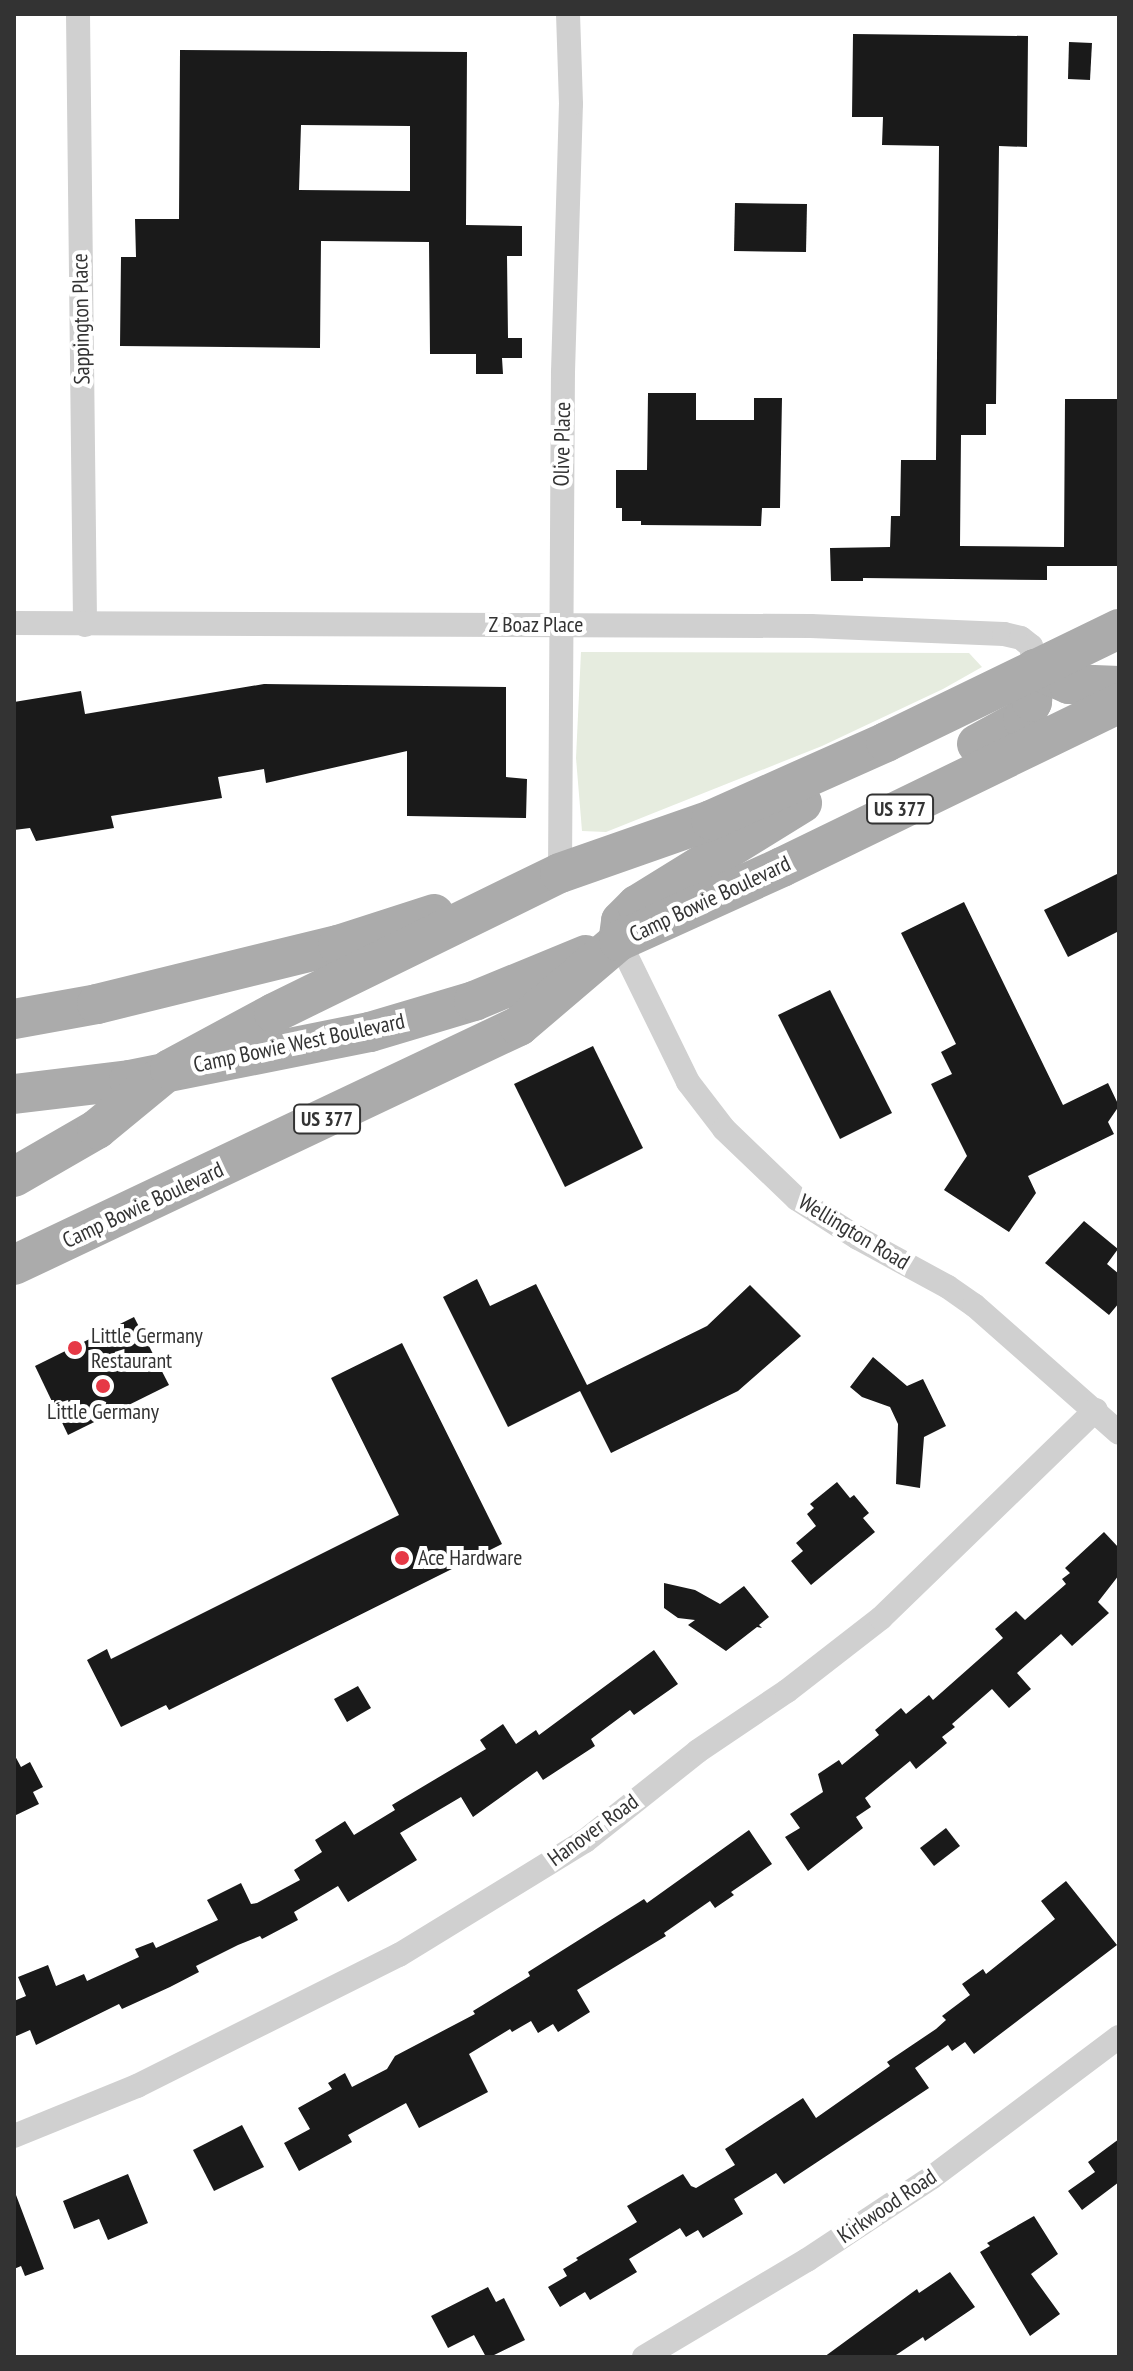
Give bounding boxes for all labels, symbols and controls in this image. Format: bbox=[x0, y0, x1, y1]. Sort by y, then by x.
street label: Sappington Place bbox=[67, 253, 95, 385]
street label: Olive Place bbox=[548, 401, 576, 487]
street label: Z Boaz Place bbox=[488, 612, 584, 638]
road number: US 377 bbox=[866, 793, 934, 825]
street label: Camp Bowie Boulevard bbox=[625, 850, 795, 948]
street label: Camp Bowie West Boulevard bbox=[191, 1008, 407, 1078]
road number: US 377 bbox=[293, 1103, 361, 1135]
street label: Camp Bowie Boulevard bbox=[58, 1156, 228, 1254]
street label: Wellington Road bbox=[794, 1189, 914, 1275]
place label: Little Germany Restaurant bbox=[91, 1322, 203, 1374]
marker: Little Germany Restaurant bbox=[66, 1339, 84, 1357]
marker: Little Germany bbox=[94, 1377, 112, 1395]
place label: Little Germany bbox=[47, 1399, 159, 1425]
place label: Ace Hardware bbox=[418, 1545, 522, 1571]
marker: Ace Hardware bbox=[393, 1549, 411, 1567]
street label: Hanover Road bbox=[543, 1788, 643, 1872]
street label: Kirkwood Road bbox=[832, 2163, 942, 2249]

